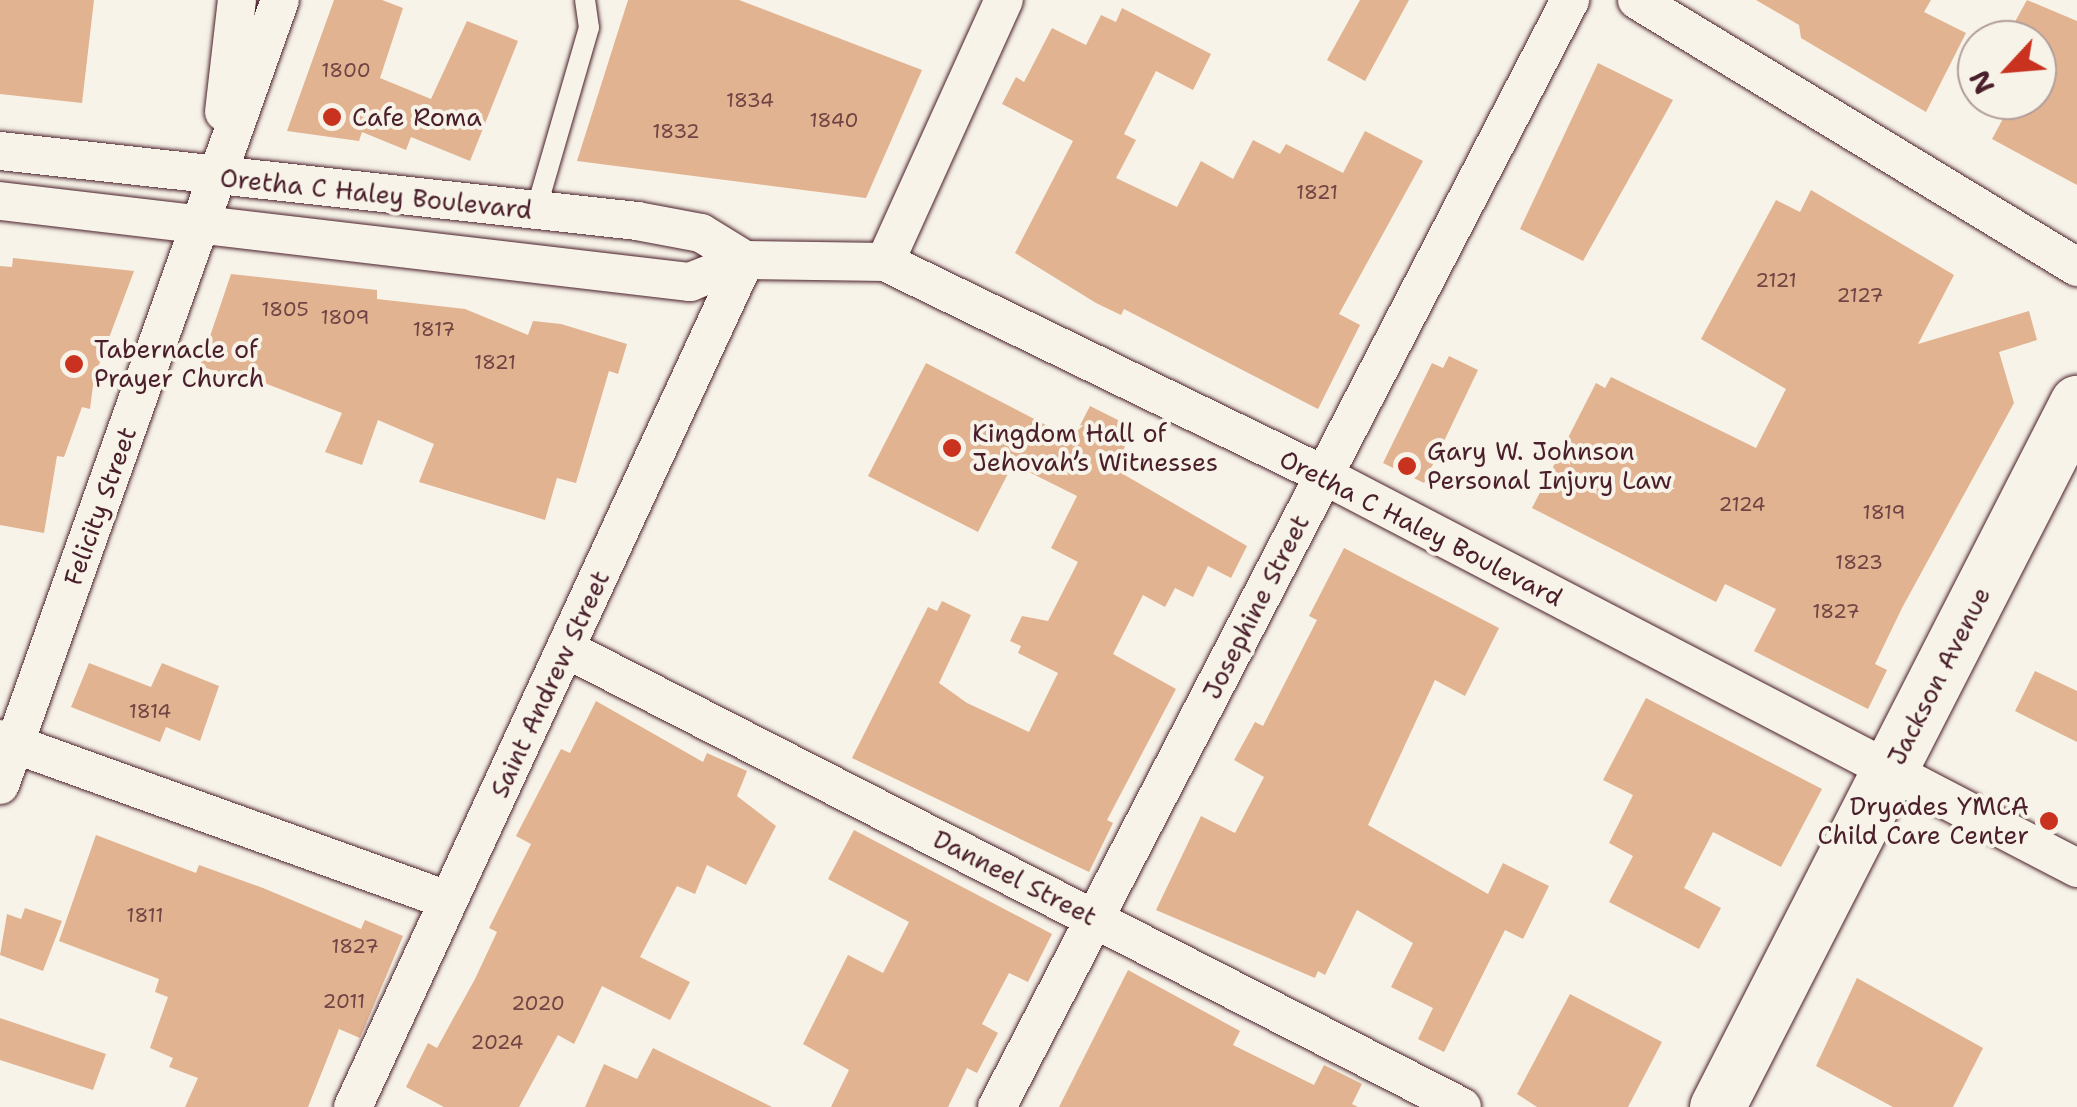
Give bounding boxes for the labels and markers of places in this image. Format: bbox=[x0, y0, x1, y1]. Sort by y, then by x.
place label: Cafe Roma bbox=[352, 102, 482, 132]
marker: Cafe Roma bbox=[321, 106, 343, 128]
place label: Tabernacle of Prayer Church bbox=[94, 335, 264, 394]
marker: Tabernacle of Prayer Church bbox=[63, 353, 85, 375]
place label: Kingdom Hall of Jehovah’s Witnesses bbox=[972, 419, 1218, 478]
marker: Kingdom Hall of Jehovah’s Witnesses bbox=[941, 437, 963, 459]
place label: Gary W. Johnson Personal Injury Law bbox=[1427, 437, 1672, 496]
marker: Gary W. Johnson Personal Injury Law bbox=[1396, 455, 1418, 477]
place label: Dryades YMCA Child Care Center bbox=[1818, 792, 2029, 851]
marker: Dryades YMCA Child Care Center bbox=[2038, 810, 2060, 832]

